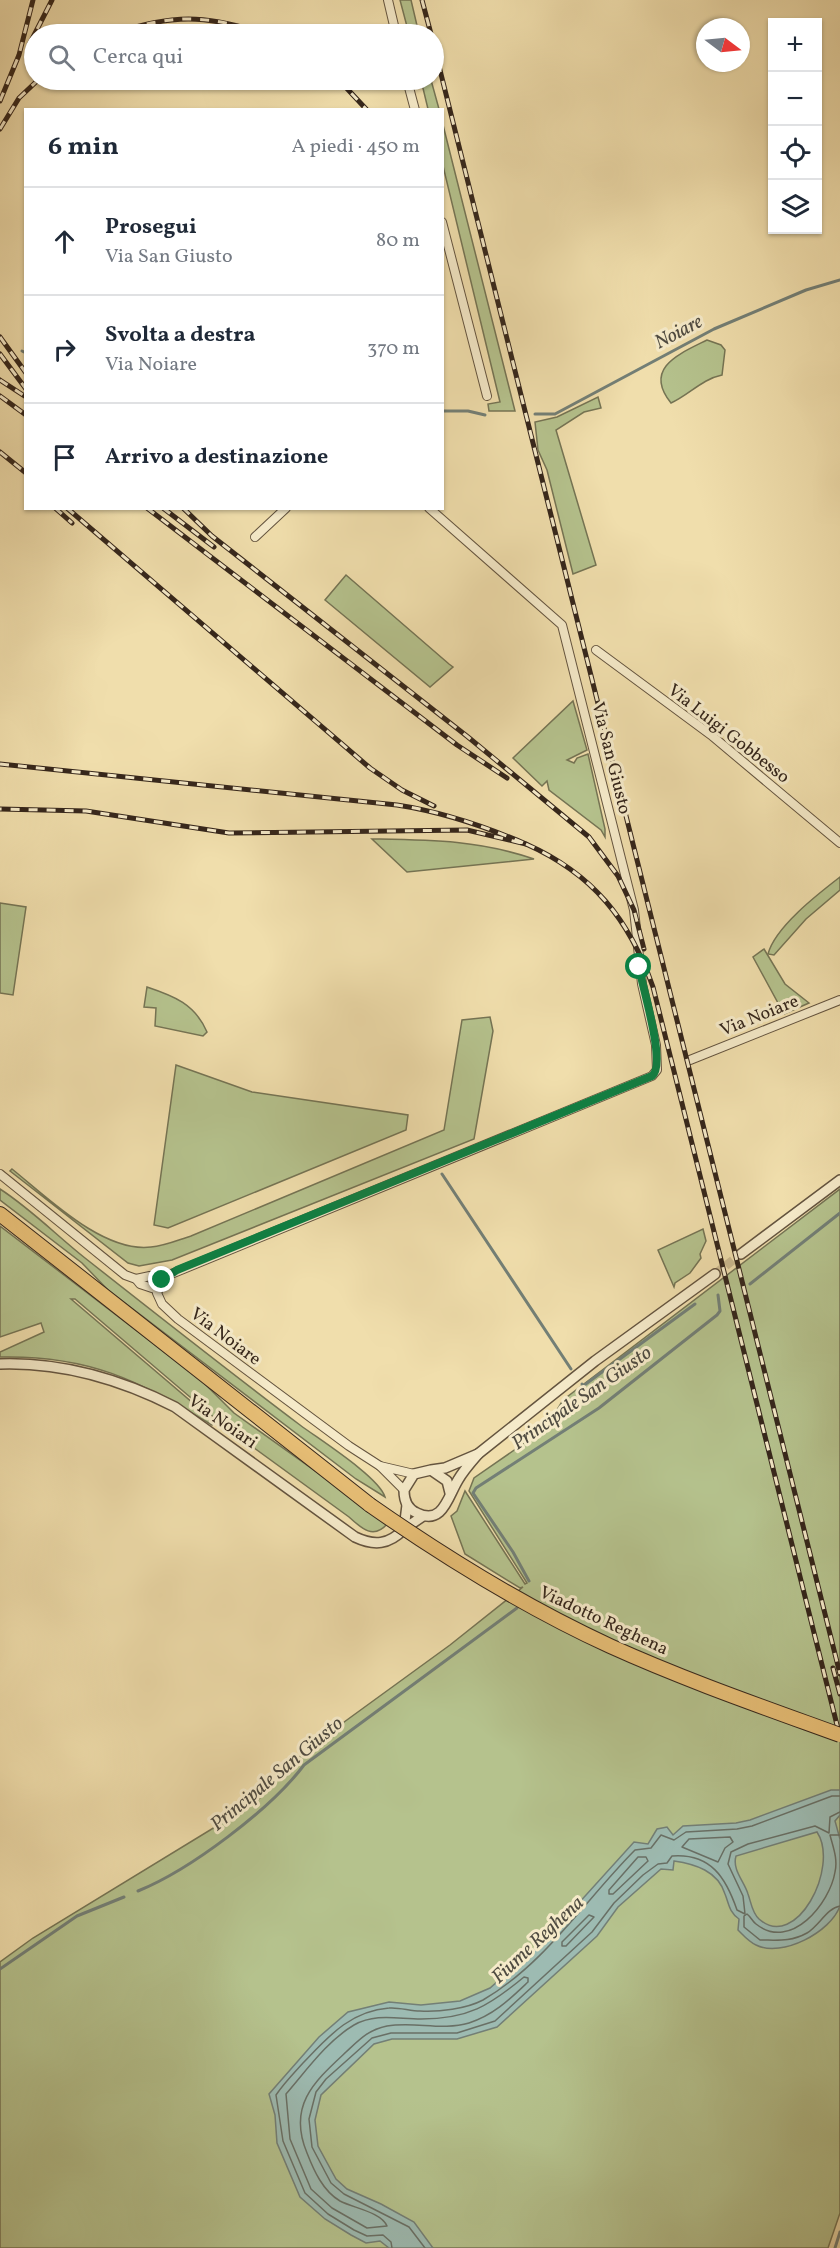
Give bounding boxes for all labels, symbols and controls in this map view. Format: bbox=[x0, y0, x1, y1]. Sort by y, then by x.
north arrow bbox=[696, 18, 750, 72]
map controls bbox=[768, 18, 822, 234]
button: + bbox=[768, 18, 822, 72]
search box bbox=[24, 24, 444, 90]
icon: search bbox=[45, 41, 78, 74]
text: Cerca qui bbox=[93, 42, 183, 73]
button: − bbox=[768, 72, 822, 126]
button: locate bbox=[768, 126, 822, 180]
text: 6 min bbox=[48, 129, 119, 165]
text: A piedi · 450 m bbox=[291, 133, 420, 161]
button: layers bbox=[768, 180, 822, 234]
text: Prosegui bbox=[105, 212, 197, 243]
icon: ahead bbox=[48, 225, 81, 258]
text: 80 m bbox=[376, 227, 420, 255]
text: Via San Giusto bbox=[105, 243, 233, 271]
water label: Noiare bbox=[650, 308, 709, 357]
text: Svolta a destra bbox=[105, 320, 256, 351]
icon: right bbox=[48, 333, 81, 366]
text: 370 m bbox=[367, 335, 420, 363]
text: Via Noiare bbox=[105, 351, 197, 379]
icon: arrive bbox=[48, 441, 81, 474]
text: Arrivo a destinazione bbox=[105, 442, 328, 473]
street label: Via Luigi Gobbesso bbox=[662, 678, 794, 790]
street label: Via San Giusto bbox=[585, 700, 637, 817]
route start bbox=[625, 953, 651, 979]
street label: Via Noiare bbox=[716, 989, 803, 1043]
route end bbox=[148, 1266, 174, 1292]
street label: Via Noiare bbox=[184, 1302, 266, 1372]
water label: Principale San Giusto bbox=[506, 1340, 658, 1458]
street label: Via Noiari bbox=[182, 1389, 262, 1455]
street label: Viadotto Reghena bbox=[535, 1581, 672, 1662]
water label: Principale San Giusto bbox=[205, 1711, 350, 1838]
water label: Fiume Reghena bbox=[486, 1890, 591, 1991]

